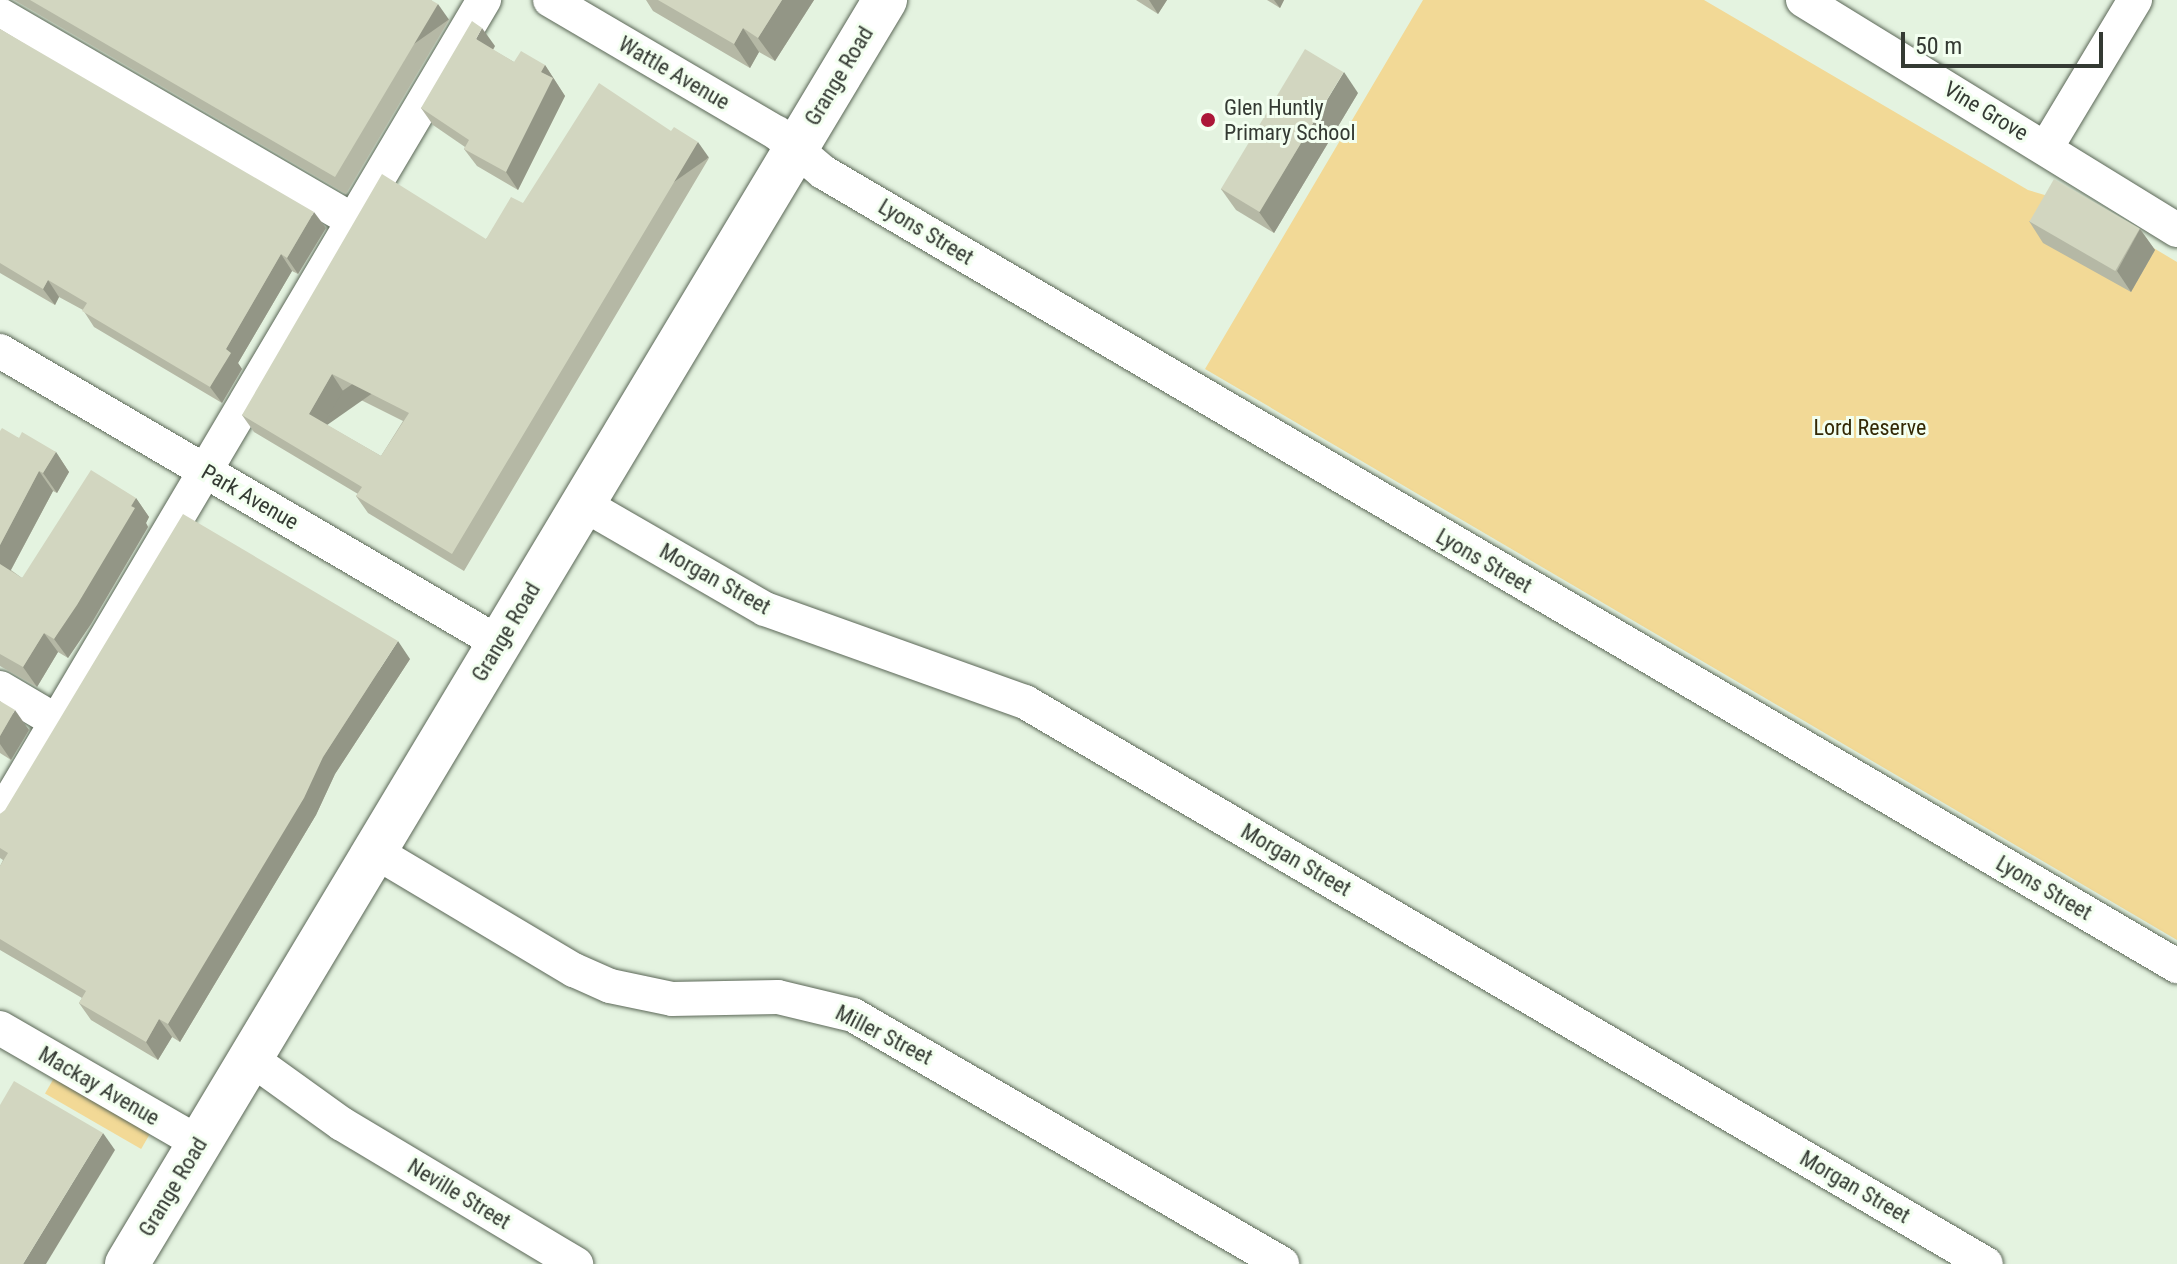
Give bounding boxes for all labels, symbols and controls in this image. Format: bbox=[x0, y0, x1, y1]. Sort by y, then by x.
scale bar bbox=[1905, 16, 2107, 66]
street label: Grange Road bbox=[799, 22, 879, 130]
street label: Wattle Avenue bbox=[614, 31, 734, 115]
text: 50 m bbox=[1915, 32, 1962, 60]
street label: Vine Grove bbox=[1939, 76, 2033, 146]
place label: Glen Huntly Primary School bbox=[1224, 94, 1355, 146]
marker: Glen Huntly Primary School bbox=[1199, 111, 1217, 129]
street label: Lyons Street bbox=[874, 193, 978, 271]
park label: Lord Reserve bbox=[1814, 415, 1926, 441]
street label: Park Avenue bbox=[197, 459, 303, 535]
street label: Lyons Street bbox=[1431, 523, 1537, 599]
street label: Morgan Street bbox=[655, 538, 775, 620]
street label: Grange Road bbox=[466, 578, 546, 686]
street label: Morgan Street bbox=[1236, 818, 1356, 902]
street label: Lyons Street bbox=[1991, 850, 2097, 926]
street label: Miller Street bbox=[831, 999, 937, 1071]
street label: Mackay Avenue bbox=[34, 1041, 164, 1131]
street label: Grange Road bbox=[133, 1133, 213, 1241]
street label: Morgan Street bbox=[1795, 1145, 1915, 1229]
street label: Neville Street bbox=[403, 1153, 515, 1235]

